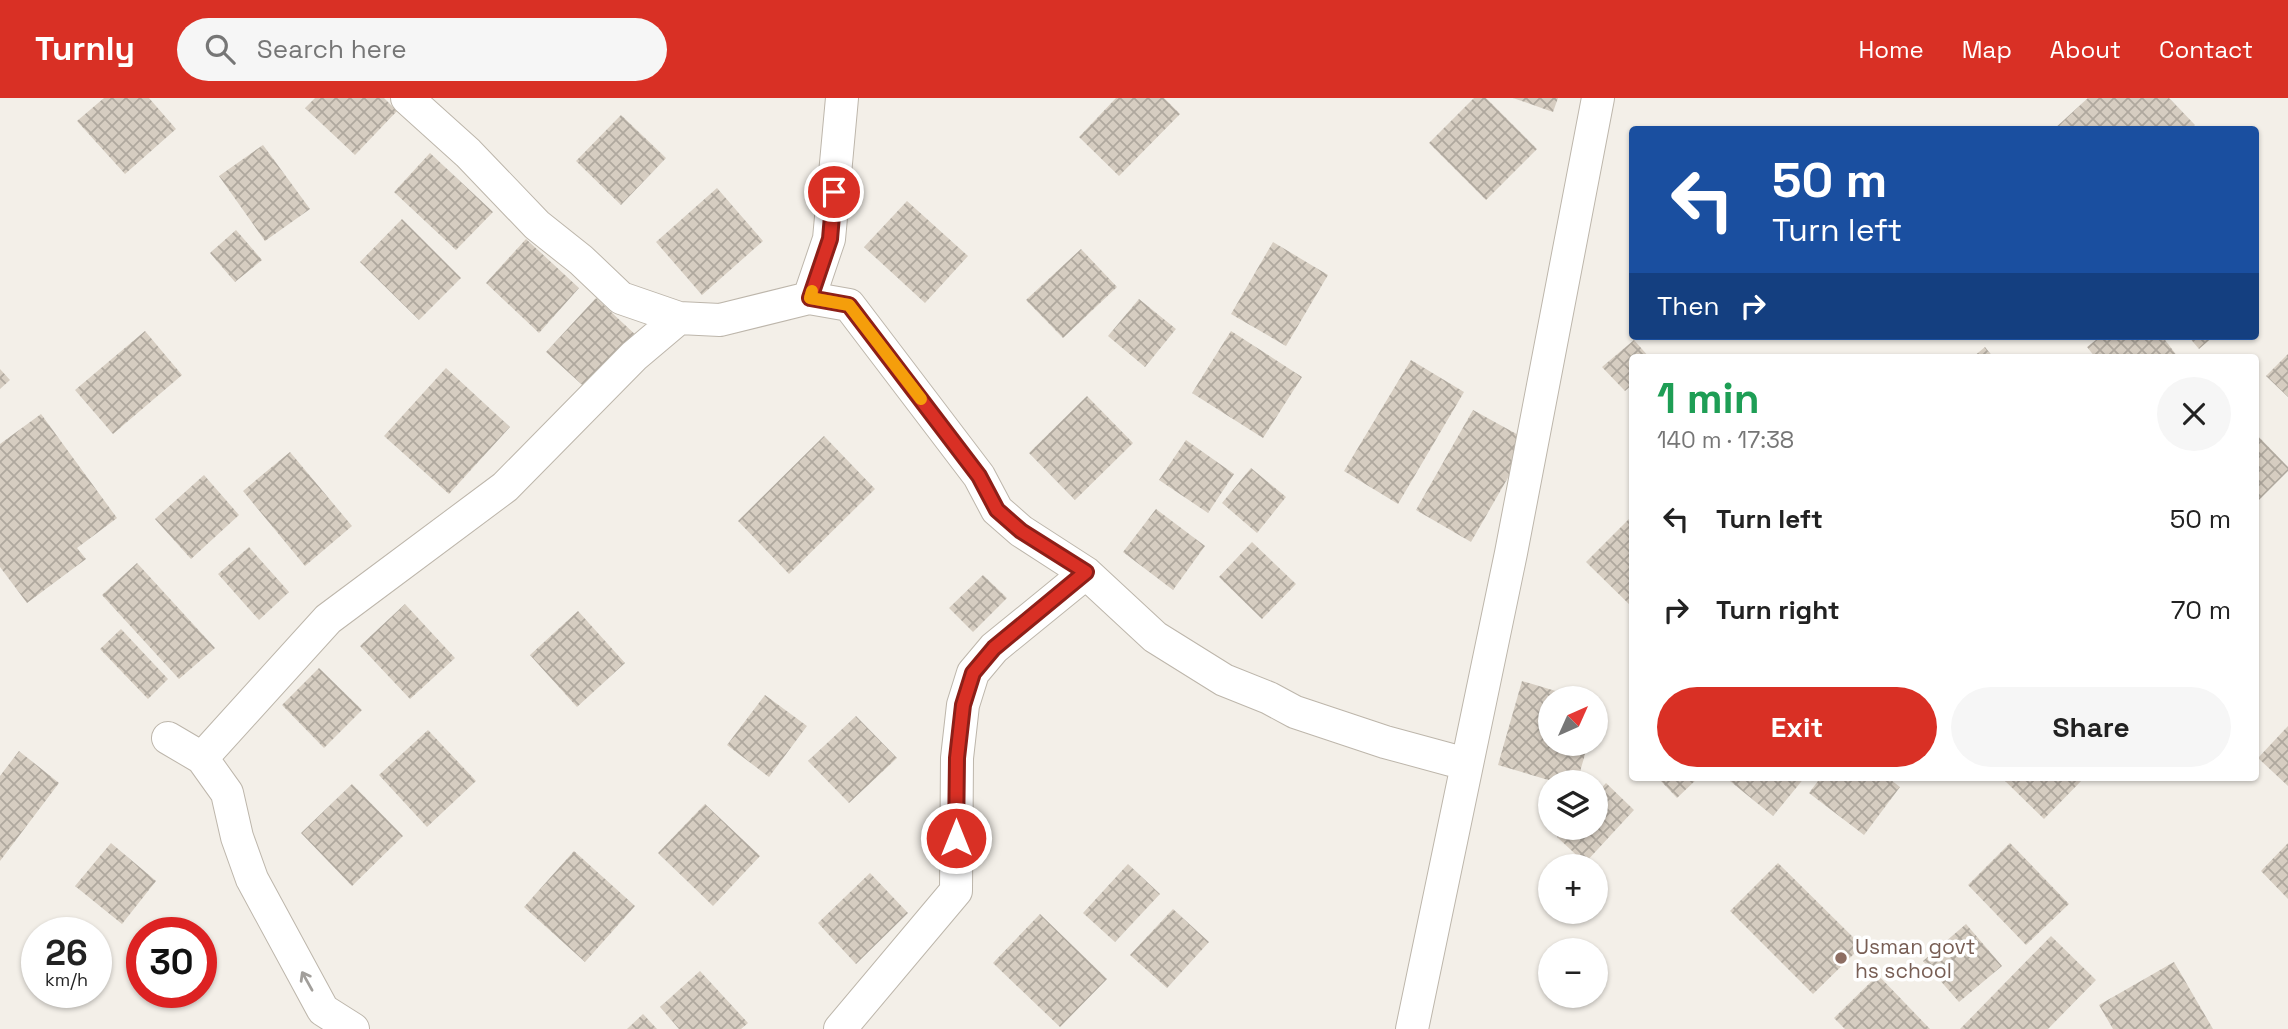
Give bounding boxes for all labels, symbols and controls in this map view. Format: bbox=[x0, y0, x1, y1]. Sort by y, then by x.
search box bbox=[177, 18, 667, 81]
text: Turnly bbox=[35, 28, 135, 70]
icon: search bbox=[201, 30, 239, 68]
text: Search here bbox=[257, 32, 407, 66]
text: Home bbox=[1858, 34, 1924, 65]
text: Map bbox=[1962, 34, 2012, 65]
text: About bbox=[2050, 34, 2121, 65]
text: Contact bbox=[2159, 34, 2253, 65]
text: 50 m bbox=[1772, 149, 1887, 211]
icon: left bbox=[1657, 154, 1748, 245]
pin bbox=[804, 162, 864, 222]
icon: arrive bbox=[815, 173, 853, 211]
text: Turn left bbox=[1772, 210, 1902, 250]
icon: right bbox=[1734, 287, 1772, 325]
text: Then bbox=[1657, 289, 1720, 323]
text: 1 min bbox=[1657, 372, 1760, 425]
button: close bbox=[2157, 377, 2231, 451]
text: 140 m · 17:38 bbox=[1657, 425, 1794, 455]
icon: left bbox=[1657, 500, 1695, 538]
text: Turn left bbox=[1716, 502, 1823, 536]
text: 50 m bbox=[2170, 502, 2231, 536]
icon: right bbox=[1657, 591, 1695, 629]
text: Turn right bbox=[1716, 593, 1840, 627]
text: 70 m bbox=[2171, 593, 2231, 627]
north arrow bbox=[1538, 686, 1608, 756]
map controls bbox=[1538, 686, 1608, 1008]
button: Exit bbox=[1657, 687, 1937, 767]
button: Share bbox=[1951, 687, 2231, 767]
button: layers bbox=[1538, 770, 1608, 840]
position arrow bbox=[919, 801, 993, 875]
button: + bbox=[1538, 854, 1608, 924]
speed limit sign: 30 bbox=[126, 917, 217, 1008]
text: 26 bbox=[45, 931, 88, 975]
place label: Usman govt hs school bbox=[1855, 933, 1975, 984]
button: − bbox=[1538, 938, 1608, 1008]
marker: Usman govt hs school bbox=[1833, 950, 1849, 966]
text: km/h bbox=[45, 968, 88, 991]
one-way arrow bbox=[300, 971, 314, 992]

